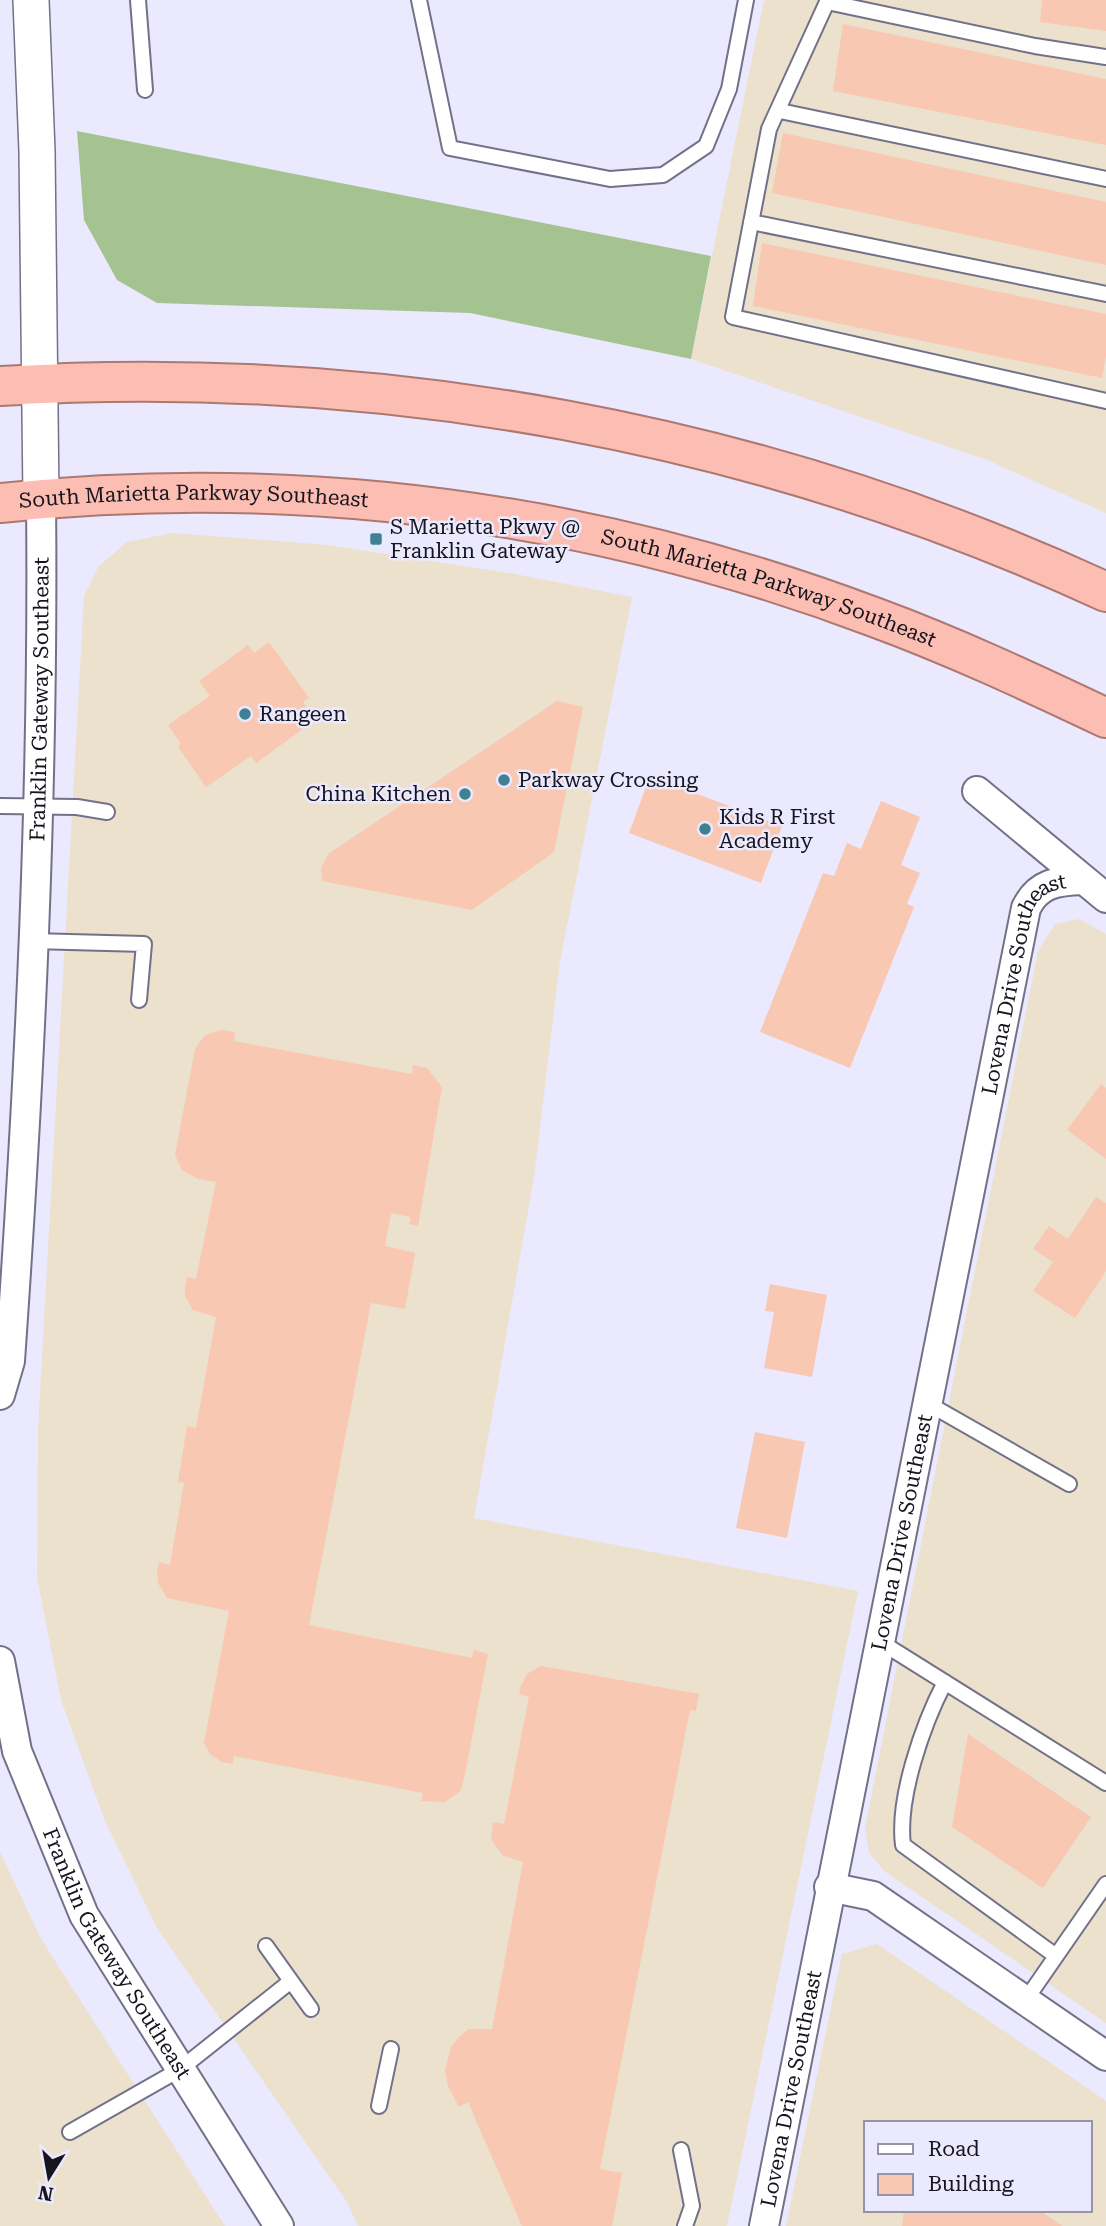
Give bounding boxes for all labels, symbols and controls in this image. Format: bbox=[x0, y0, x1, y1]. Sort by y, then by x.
street label: South Marietta Parkway Southeast bbox=[18, 481, 370, 513]
place label: S Marietta Pkwy @ Franklin Gateway bbox=[390, 515, 580, 563]
street label: South Marietta Parkway Southeast bbox=[599, 524, 940, 652]
marker: S Marietta Pkwy @ Franklin Gateway bbox=[368, 531, 384, 547]
street label: Franklin Gateway Southeast bbox=[25, 557, 53, 842]
place label: Rangeen bbox=[259, 702, 347, 726]
marker: Rangeen bbox=[237, 706, 253, 722]
place label: Parkway Crossing bbox=[518, 768, 698, 792]
marker: Parkway Crossing bbox=[496, 772, 512, 788]
place label: China Kitchen bbox=[305, 782, 451, 806]
marker: China Kitchen bbox=[457, 786, 473, 802]
place label: Kids R First Academy bbox=[719, 805, 836, 853]
marker: Kids R First Academy bbox=[697, 821, 713, 837]
street label: Lovena Drive Southeast bbox=[977, 869, 1068, 1097]
street label: Lovena Drive Southeast bbox=[867, 1412, 937, 1653]
street label: Franklin Gateway Southeast bbox=[38, 1824, 196, 2084]
street label: Lovena Drive Southeast bbox=[756, 1968, 827, 2209]
legend bbox=[864, 2121, 1092, 2212]
text: Road bbox=[928, 2137, 980, 2161]
north arrow bbox=[14, 2142, 84, 2212]
text: Building bbox=[928, 2172, 1014, 2196]
text: N bbox=[36, 2180, 55, 2206]

